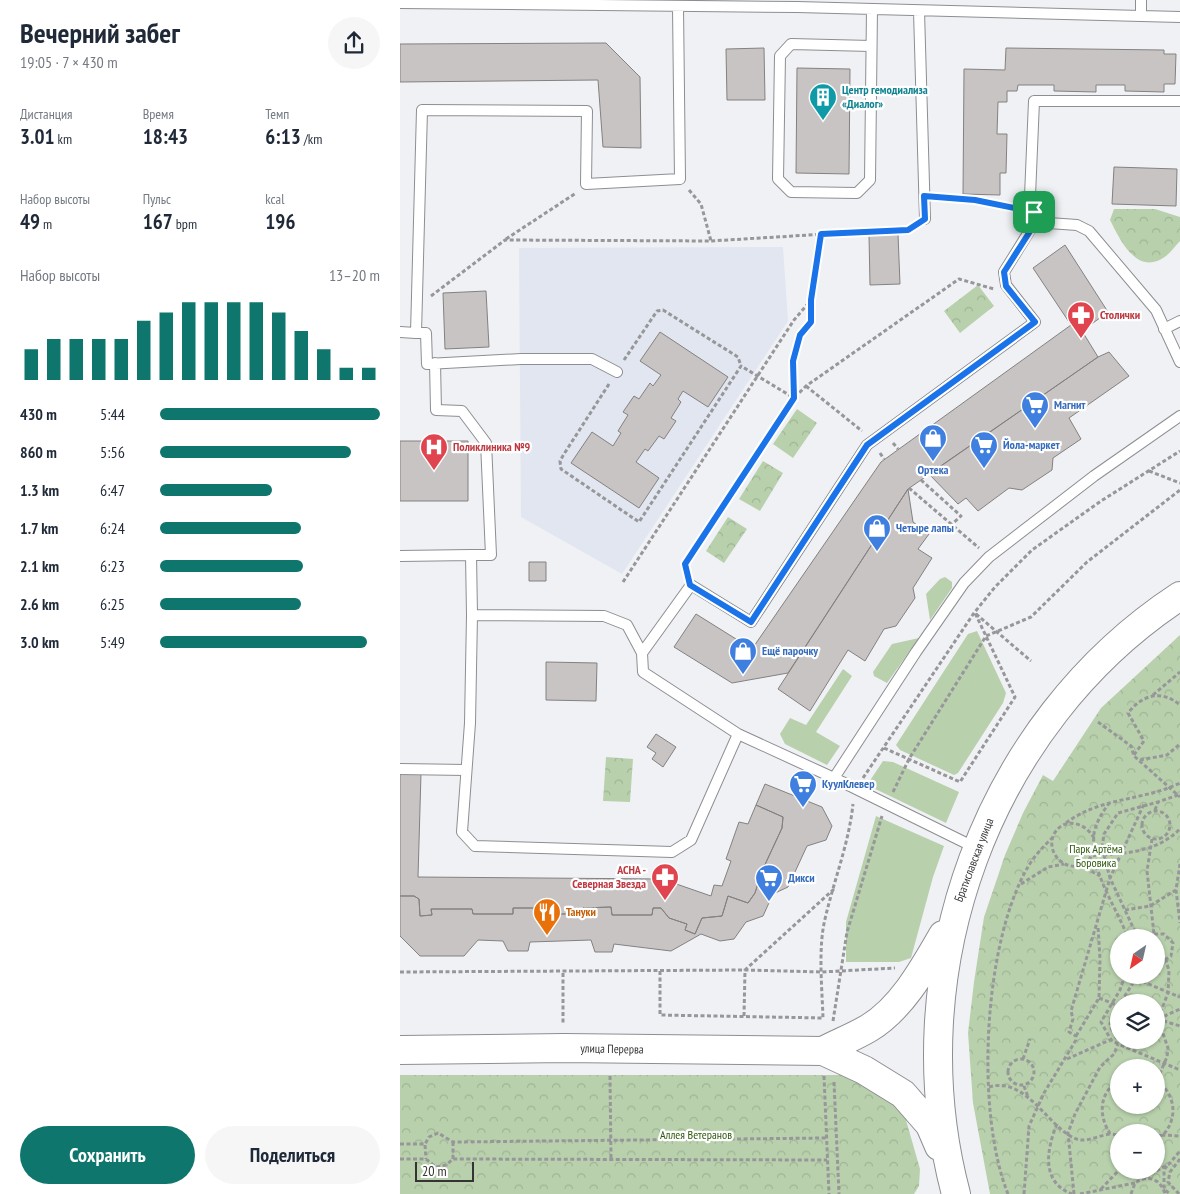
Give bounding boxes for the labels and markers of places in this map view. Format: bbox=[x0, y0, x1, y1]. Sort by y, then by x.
building icon: Центр гемодиализа «Диалог» bbox=[808, 82, 838, 121]
place label: Центр гемодиализа «Диалог» bbox=[842, 82, 928, 111]
pin bbox=[1013, 191, 1055, 233]
pharmacy icon: Столички bbox=[1066, 300, 1096, 339]
place label: Столички bbox=[1100, 307, 1140, 322]
supermarket icon: Магнит bbox=[1020, 390, 1050, 429]
place label: Магнит bbox=[1054, 397, 1086, 412]
shop icon: Ортека bbox=[918, 423, 948, 462]
supermarket icon: Йола-маркет bbox=[969, 430, 999, 469]
hospital icon: Поликлиника №9 bbox=[419, 432, 449, 471]
place label: Йола-маркет bbox=[1003, 437, 1061, 452]
place label: Поликлиника №9 bbox=[453, 439, 530, 454]
place label: Ортека bbox=[917, 462, 949, 477]
shop icon: Четыре лапы bbox=[862, 513, 892, 552]
place label: Четыре лапы bbox=[896, 520, 954, 535]
shop icon: Ещё парочку bbox=[728, 636, 758, 675]
place label: Ещё парочку bbox=[762, 643, 818, 658]
supermarket icon: КуулКлевер bbox=[788, 769, 818, 808]
place label: КуулКлевер bbox=[822, 776, 875, 791]
place label: АСНА - Северная Звезда bbox=[572, 862, 646, 891]
pharmacy icon: АСНА - Северная Звезда bbox=[650, 862, 680, 901]
supermarket icon: Дикси bbox=[754, 863, 784, 902]
place label: Дикси bbox=[788, 870, 815, 885]
restaurant icon: Тануки bbox=[532, 897, 562, 936]
place label: Тануки bbox=[566, 904, 596, 919]

